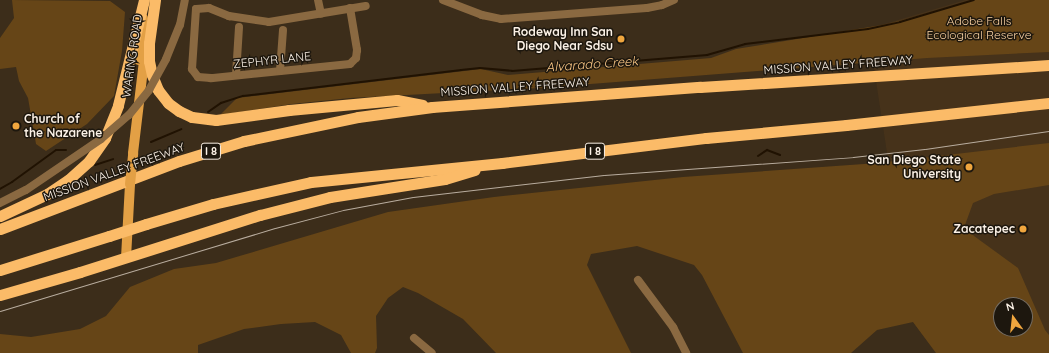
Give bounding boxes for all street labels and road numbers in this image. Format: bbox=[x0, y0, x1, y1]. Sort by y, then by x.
street label: WARING ROAD bbox=[119, 13, 145, 99]
street label: ZEPHYR LANE bbox=[232, 49, 312, 71]
street label: MISSION VALLEY FREEWAY bbox=[763, 53, 913, 77]
street label: MISSION VALLEY FREEWAY bbox=[440, 75, 590, 99]
street label: MISSION VALLEY FREEWAY bbox=[41, 140, 187, 204]
road number: I 8 bbox=[200, 142, 222, 160]
road number: I 8 bbox=[584, 142, 606, 160]

